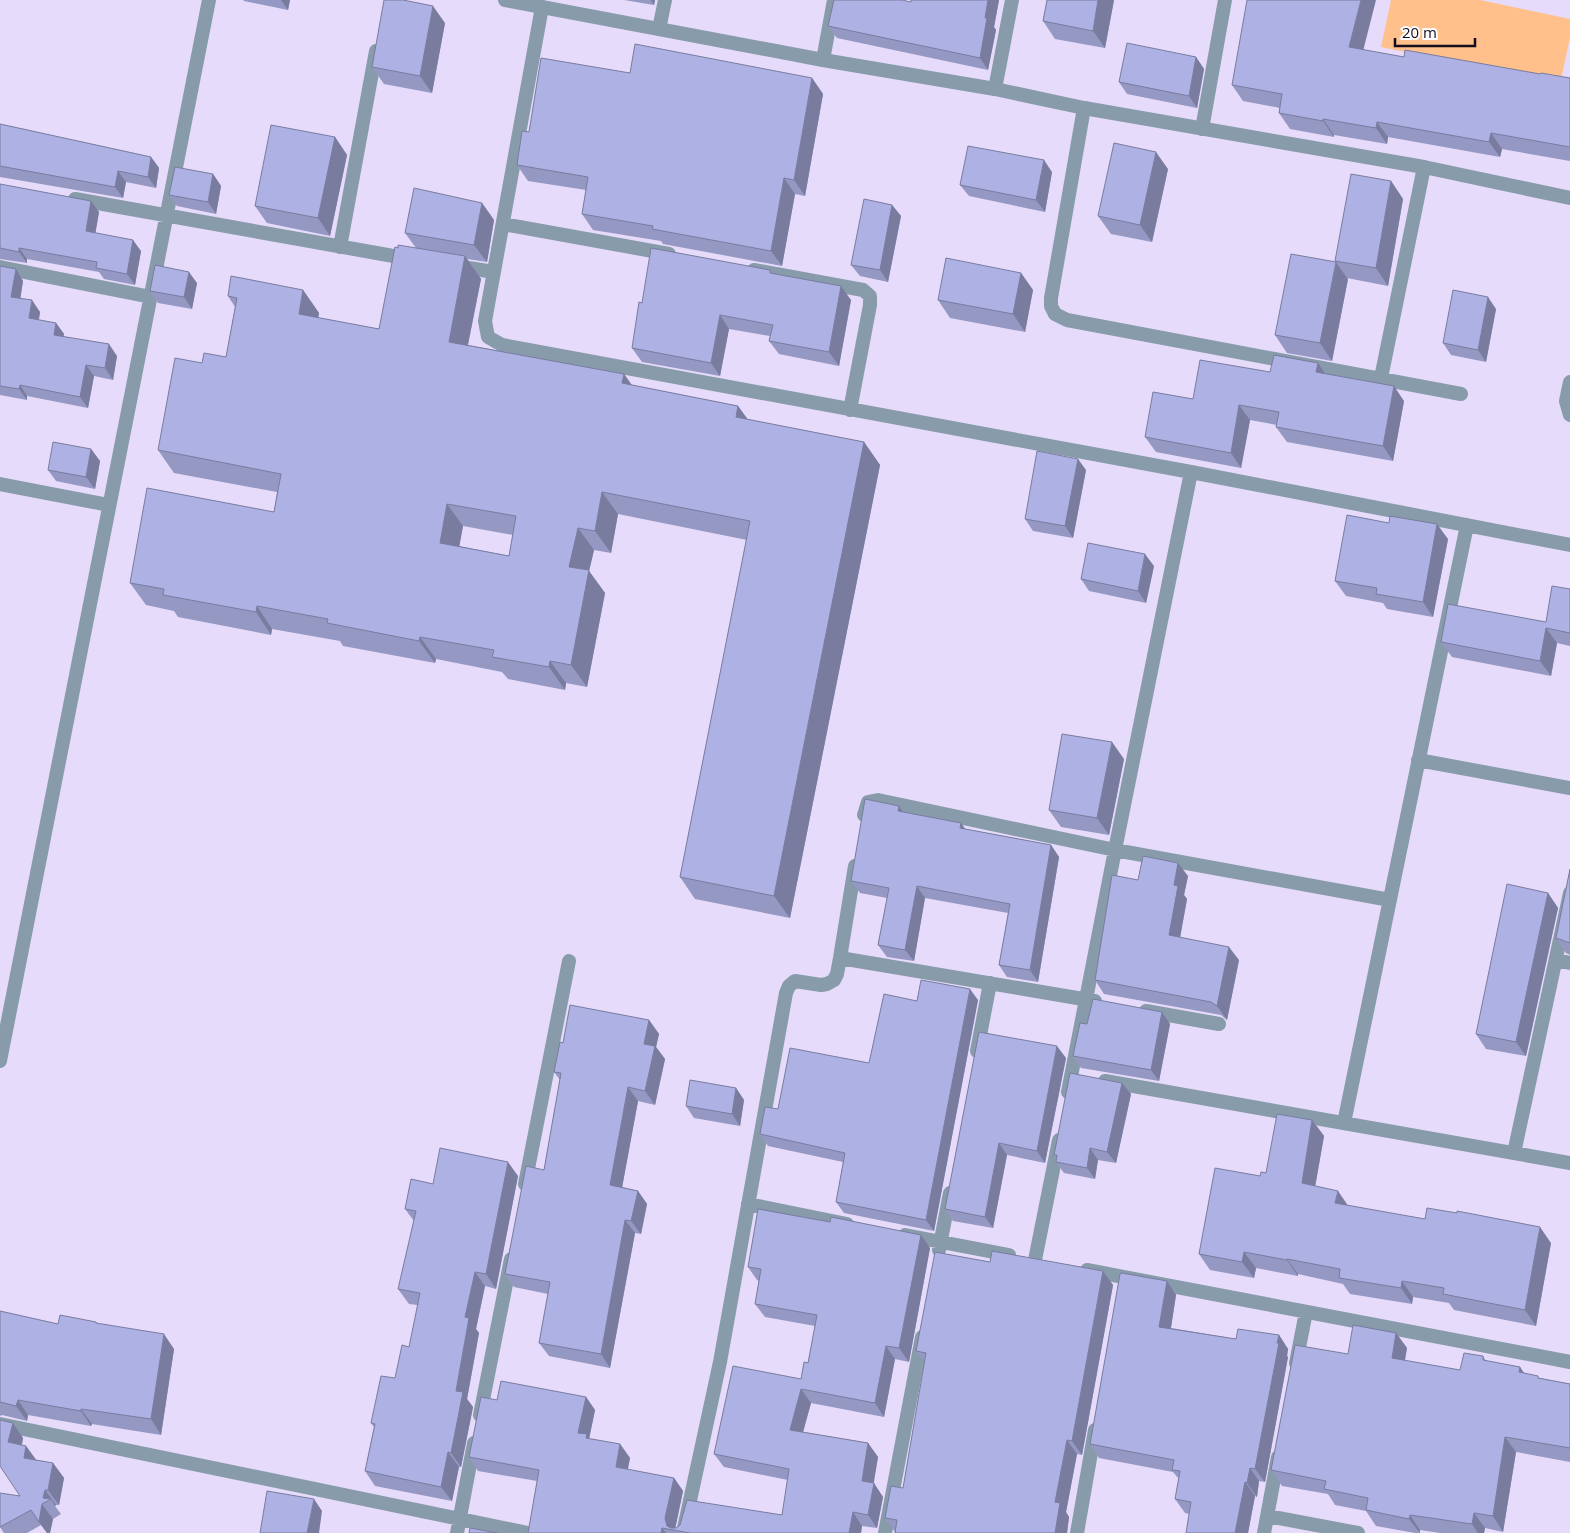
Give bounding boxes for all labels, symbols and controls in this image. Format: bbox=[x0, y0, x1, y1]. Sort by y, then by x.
scale bar bbox=[1395, 15, 1475, 47]
text: 20 m bbox=[1402, 22, 1437, 42]

